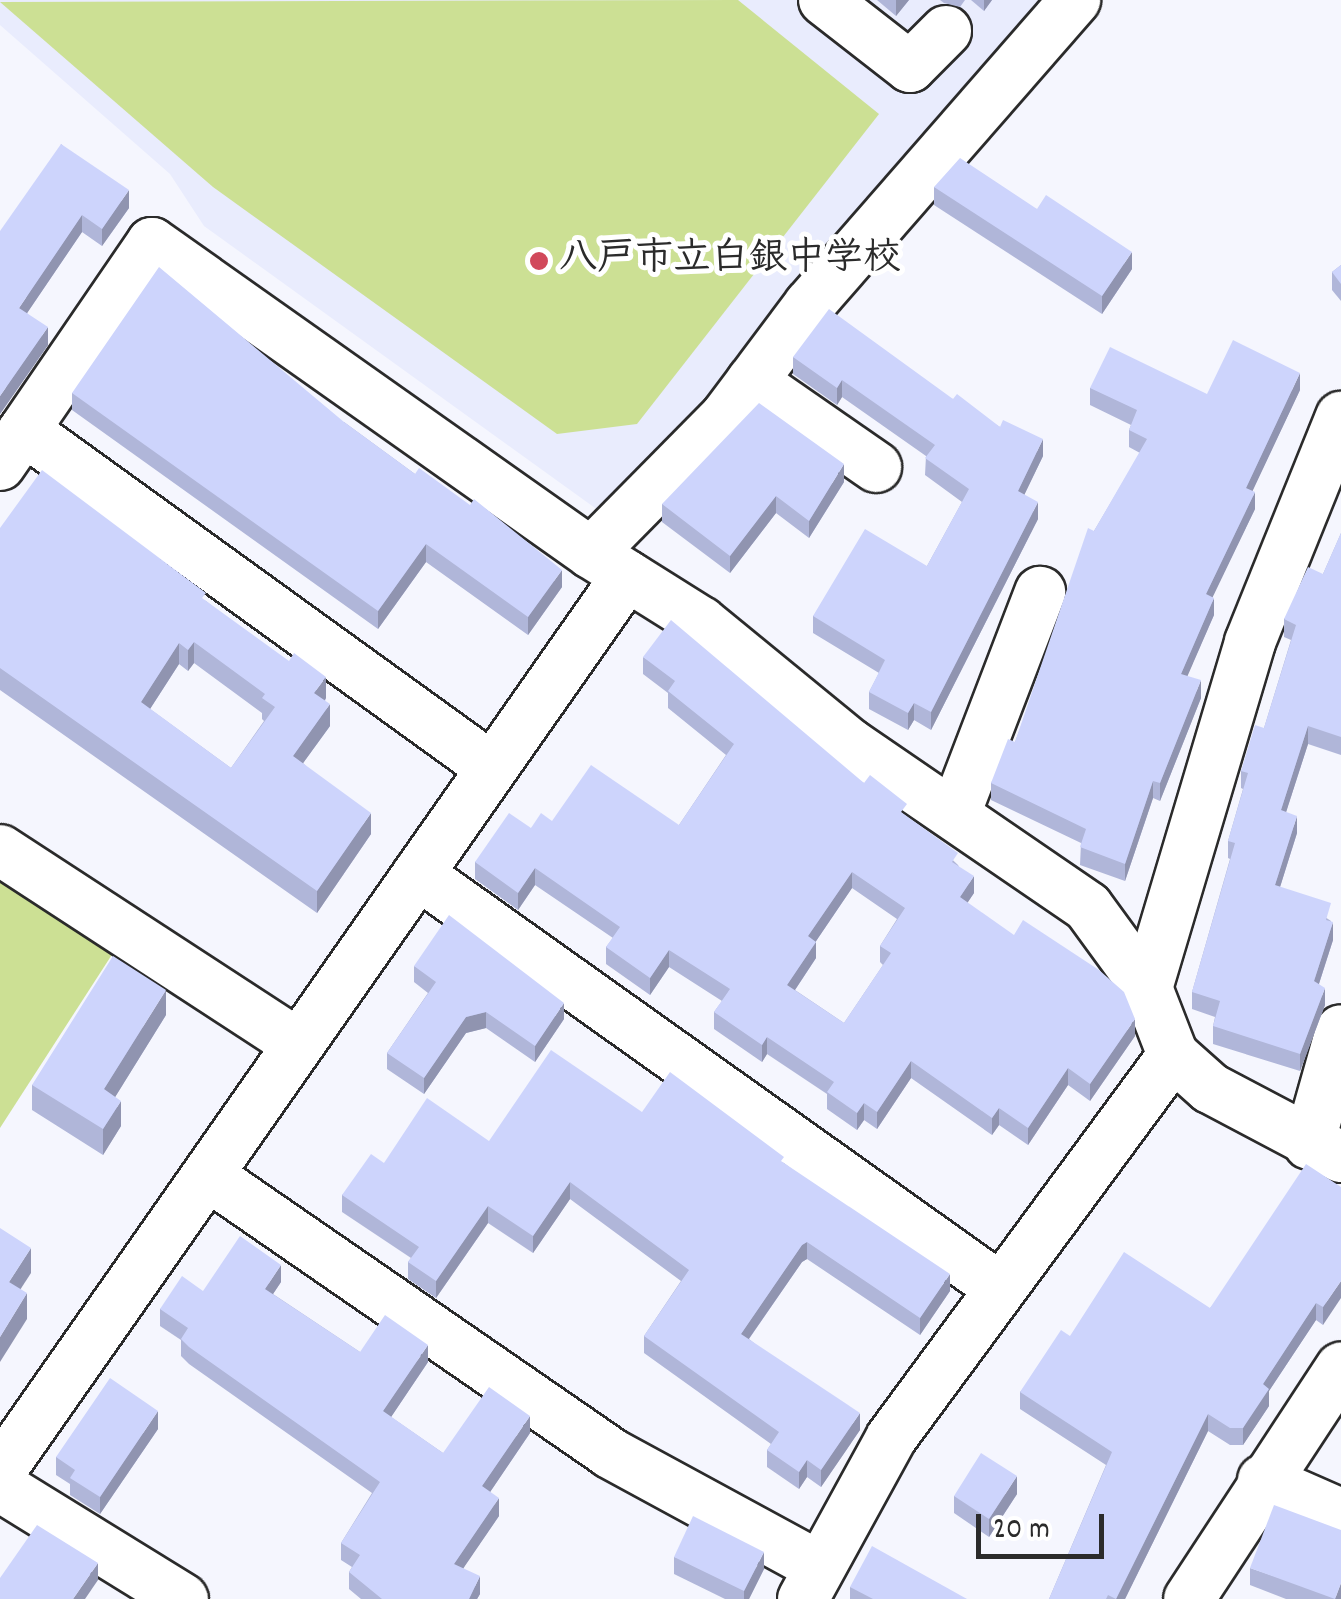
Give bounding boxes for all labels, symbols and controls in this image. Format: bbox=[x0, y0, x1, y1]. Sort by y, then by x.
place label: 八戸市立白銀中学校 bbox=[559, 238, 901, 284]
marker: 八戸市立白銀中学校 bbox=[528, 250, 550, 272]
scale bar bbox=[981, 1494, 1108, 1556]
text: 20 m bbox=[993, 1510, 1050, 1553]

